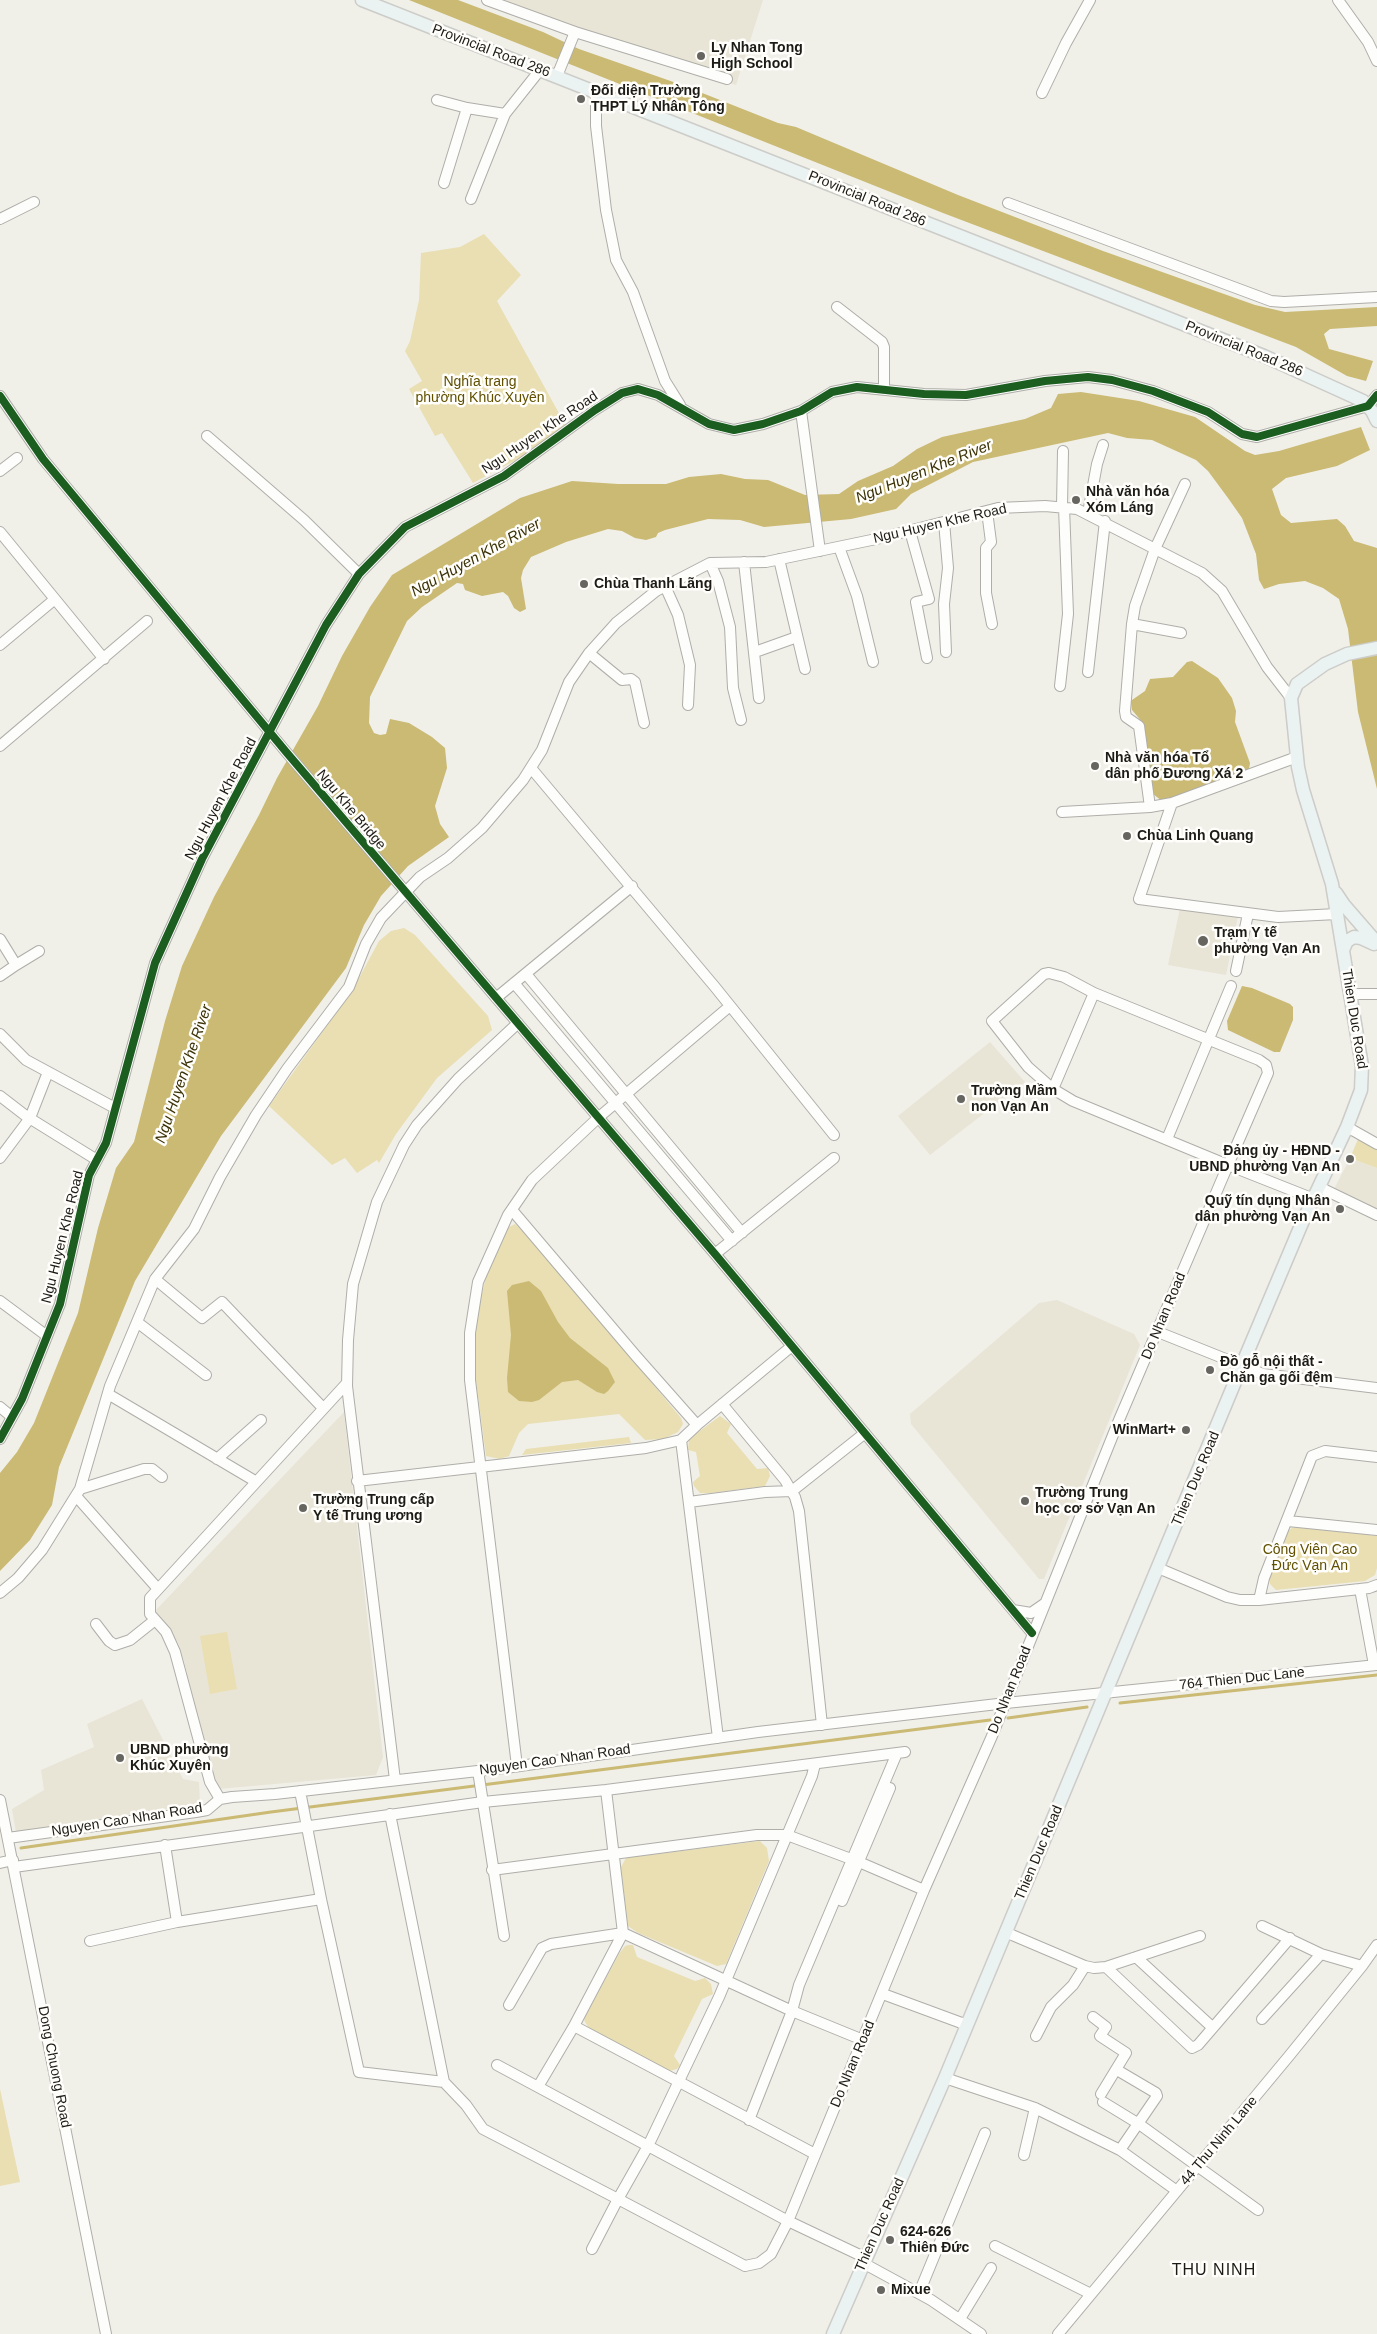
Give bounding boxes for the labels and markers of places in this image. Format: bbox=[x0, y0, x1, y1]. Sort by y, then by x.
place label: Ly Nhan Tong High School bbox=[711, 40, 803, 72]
marker: Ly Nhan Tong High School bbox=[695, 50, 707, 62]
place label: Đối diện Trường THPT Lý Nhân Tông bbox=[591, 83, 725, 115]
marker: Đối diện Trường THPT Lý Nhân Tông bbox=[575, 93, 587, 105]
place label: Nhà văn hóa Xóm Láng bbox=[1086, 484, 1169, 516]
marker: Nhà văn hóa Xóm Láng bbox=[1070, 494, 1082, 506]
place label: Chùa Thanh Lãng bbox=[594, 576, 712, 592]
marker: Chùa Thanh Lãng bbox=[578, 578, 590, 590]
place label: Nhà văn hóa Tổ dân phố Đương Xá 2 bbox=[1105, 750, 1243, 782]
marker: Nhà văn hóa Tổ dân phố Đương Xá 2 bbox=[1089, 760, 1101, 772]
place label: Chùa Linh Quang bbox=[1137, 828, 1254, 844]
marker: Chùa Linh Quang bbox=[1121, 830, 1133, 842]
place label: Trạm Y tế phường Vạn An bbox=[1214, 925, 1320, 958]
marker: Trạm Y tế phường Vạn An bbox=[1196, 934, 1210, 948]
place label: Trường Mầm non Vạn An bbox=[971, 1083, 1057, 1116]
marker: Trường Mầm non Vạn An bbox=[955, 1093, 967, 1105]
place label: Đảng ủy - HĐND - UBND phường Vạn An bbox=[1189, 1143, 1340, 1176]
marker: Đảng ủy - HĐND - UBND phường Vạn An bbox=[1344, 1153, 1356, 1165]
place label: Quỹ tín dụng Nhân dân phường Vạn An bbox=[1195, 1193, 1330, 1226]
marker: Quỹ tín dụng Nhân dân phường Vạn An bbox=[1334, 1203, 1346, 1215]
place label: Đồ gỗ nội thất - Chăn ga gối đệm bbox=[1220, 1354, 1333, 1386]
marker: Đồ gỗ nội thất - Chăn ga gối đệm bbox=[1204, 1364, 1216, 1376]
place label: WinMart+ bbox=[1113, 1422, 1176, 1438]
marker: WinMart+ bbox=[1180, 1424, 1192, 1436]
place label: Trường Trung học cơ sở Vạn An bbox=[1035, 1485, 1155, 1518]
place label: Trường Trung cấp Y tế Trung ương bbox=[313, 1492, 434, 1524]
marker: Trường Trung học cơ sở Vạn An bbox=[1019, 1495, 1031, 1507]
marker: Trường Trung cấp Y tế Trung ương bbox=[297, 1502, 309, 1514]
place label: UBND phường Khúc Xuyên bbox=[130, 1742, 229, 1774]
marker: UBND phường Khúc Xuyên bbox=[114, 1752, 126, 1764]
place label: 624-626 Thiên Đức bbox=[900, 2224, 969, 2256]
marker: 624-626 Thiên Đức bbox=[884, 2234, 896, 2246]
place label: Mixue bbox=[891, 2282, 931, 2298]
marker: Mixue bbox=[875, 2284, 887, 2296]

